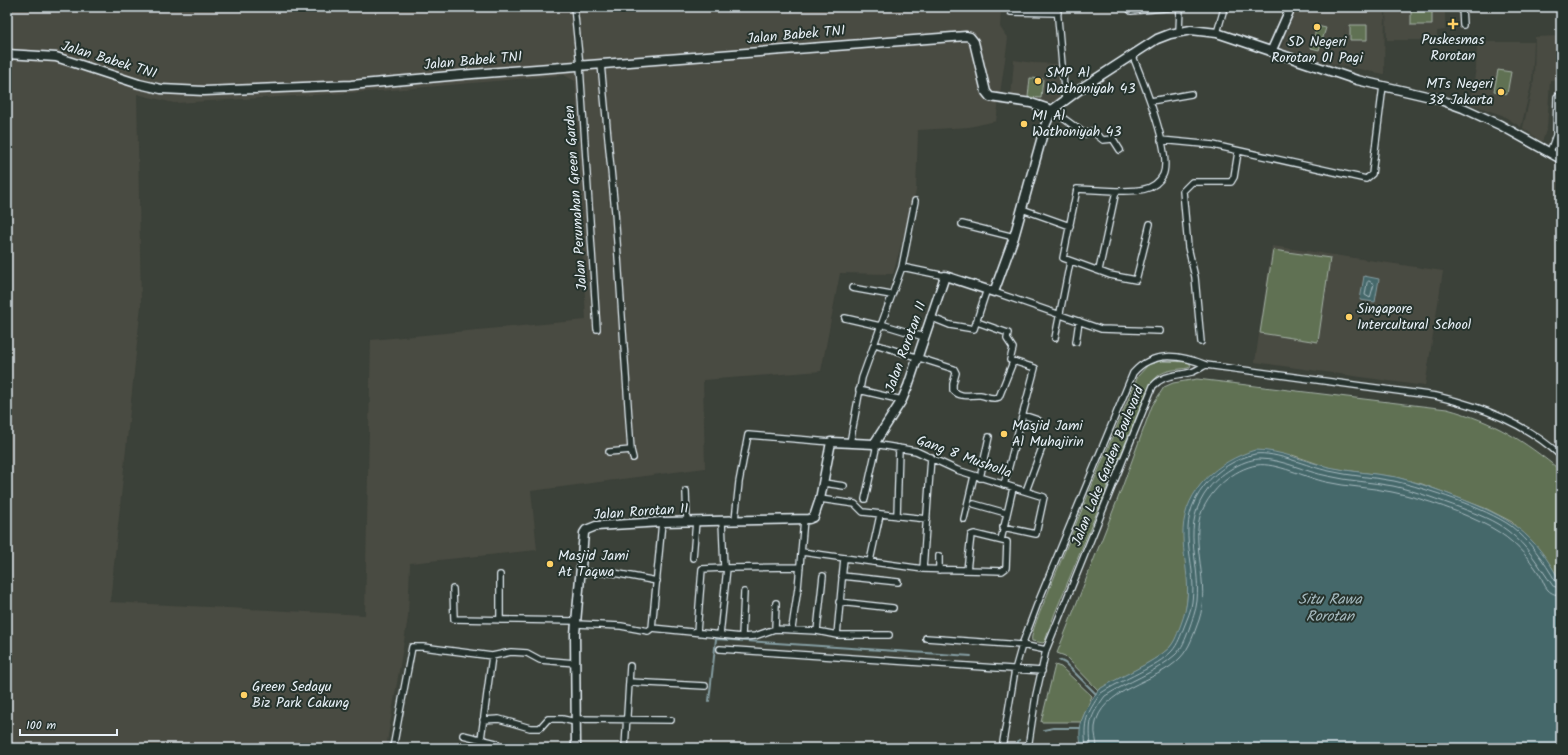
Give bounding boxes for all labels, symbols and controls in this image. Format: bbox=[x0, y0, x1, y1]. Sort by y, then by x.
marker: Puskesmas Rorotan bbox=[1447, 18, 1459, 30]
street label: Jalan Babek TNI bbox=[746, 20, 846, 50]
marker: SD Negeri Rorotan 01 Pagi bbox=[1312, 22, 1322, 32]
place label: Puskesmas Rorotan bbox=[1422, 29, 1484, 67]
place label: SD Negeri Rorotan 01 Pagi bbox=[1271, 31, 1364, 69]
street label: Jalan Babek TNI bbox=[59, 35, 159, 85]
street label: Jalan Babek TNI bbox=[423, 46, 523, 76]
place label: SMP Al Wathoniyah 43 bbox=[1046, 62, 1136, 100]
place label: MTs Negeri 38 Jakarta bbox=[1426, 73, 1494, 111]
marker: SMP Al Wathoniyah 43 bbox=[1033, 76, 1043, 86]
marker: MTs Negeri 38 Jakarta bbox=[1496, 87, 1506, 97]
street label: Jalan Perumahan Green Garden bbox=[559, 105, 593, 291]
place label: MI Al Wathoniyah 43 bbox=[1032, 105, 1122, 143]
marker: MI Al Wathoniyah 43 bbox=[1019, 119, 1029, 129]
street label: Jalan Rorotan II bbox=[879, 298, 933, 396]
place label: Singapore Intercultural School bbox=[1357, 298, 1472, 336]
marker: Singapore Intercultural School bbox=[1344, 312, 1354, 322]
street label: Jalan Lake Garden Boulevard bbox=[1066, 382, 1151, 549]
place label: Masjid Jami Al Muhajirin bbox=[1012, 415, 1084, 453]
marker: Masjid Jami Al Muhajirin bbox=[999, 429, 1009, 439]
street label: Gang 8 Musholla bbox=[913, 430, 1015, 484]
street label: Jalan Rorotan II bbox=[593, 498, 689, 526]
place label: Masjid Jami At Taqwa bbox=[558, 545, 629, 583]
marker: Masjid Jami At Taqwa bbox=[545, 559, 555, 569]
water label: Situ Rawa Rorotan bbox=[1298, 588, 1363, 629]
place label: Green Sedayu Biz Park Cakung bbox=[252, 676, 349, 714]
marker: Green Sedayu Biz Park Cakung bbox=[239, 690, 249, 700]
scale bar bbox=[20, 711, 117, 737]
text: 100 m bbox=[26, 716, 57, 735]

